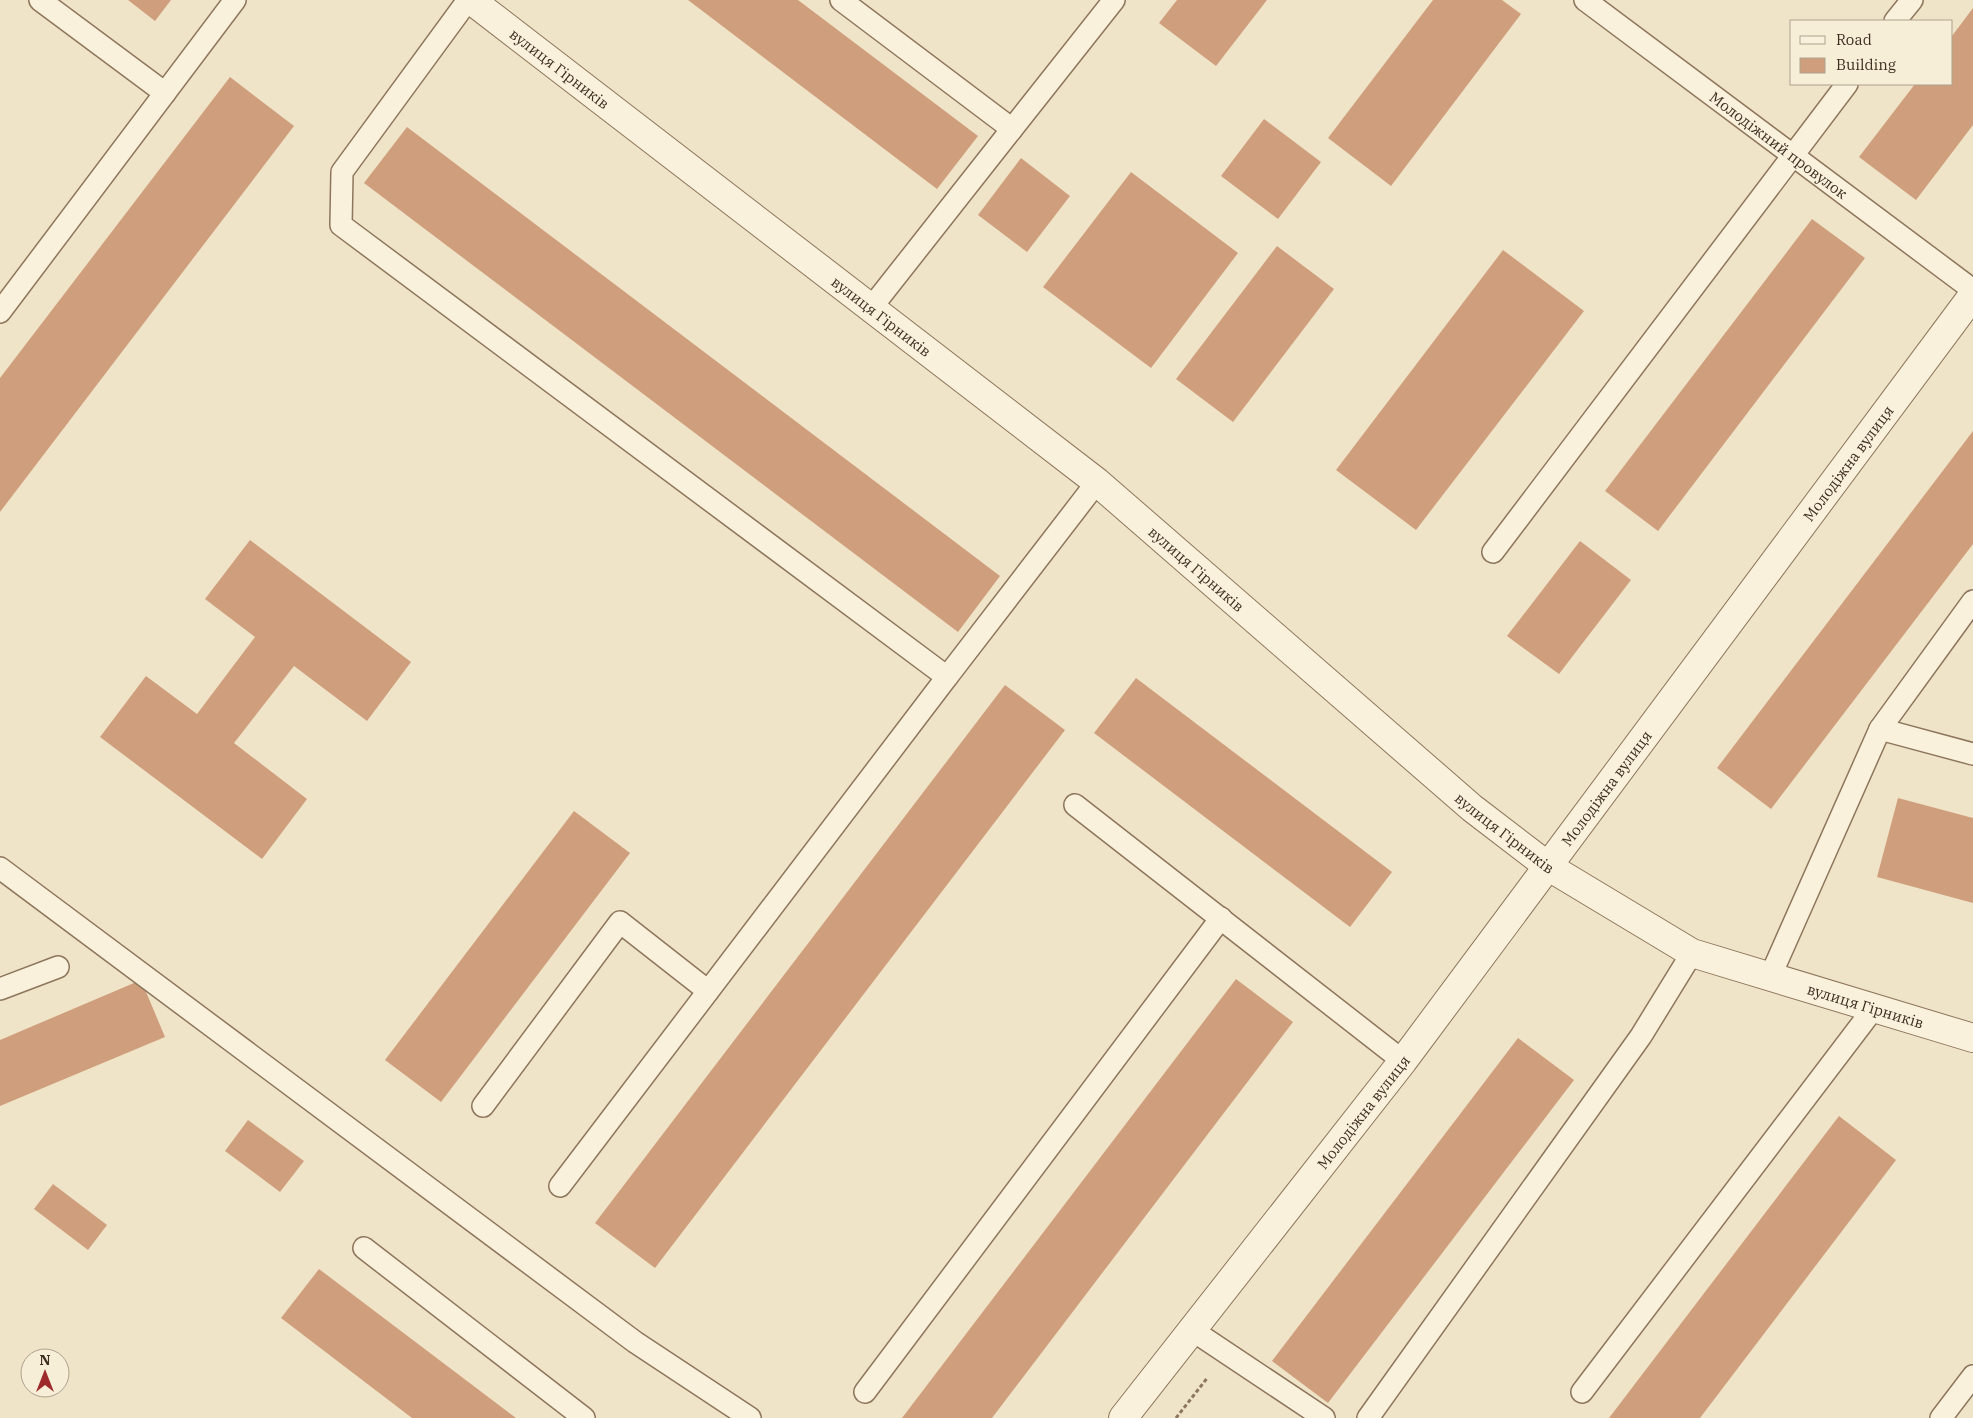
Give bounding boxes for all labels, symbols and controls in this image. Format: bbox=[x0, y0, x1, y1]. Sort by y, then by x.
legend bbox=[1790, 20, 1953, 85]
street label: вулиця Гірників bbox=[506, 24, 613, 113]
text: Road bbox=[1836, 30, 1872, 49]
text: Building bbox=[1836, 55, 1896, 74]
street label: Молодіжний провулок bbox=[1706, 87, 1852, 203]
street label: вулиця Гірників bbox=[828, 272, 935, 360]
street label: Молодіжна вулиця bbox=[1799, 401, 1897, 525]
street label: вулиця Гірників bbox=[1145, 522, 1248, 615]
street label: Молодіжна вулиця bbox=[1557, 726, 1655, 850]
street label: вулиця Гірників bbox=[1451, 788, 1558, 877]
street label: вулиця Гірників bbox=[1805, 979, 1926, 1032]
street label: Молодіжна вулиця bbox=[1312, 1051, 1414, 1173]
north arrow bbox=[20, 1348, 70, 1398]
text: N bbox=[39, 1351, 51, 1369]

